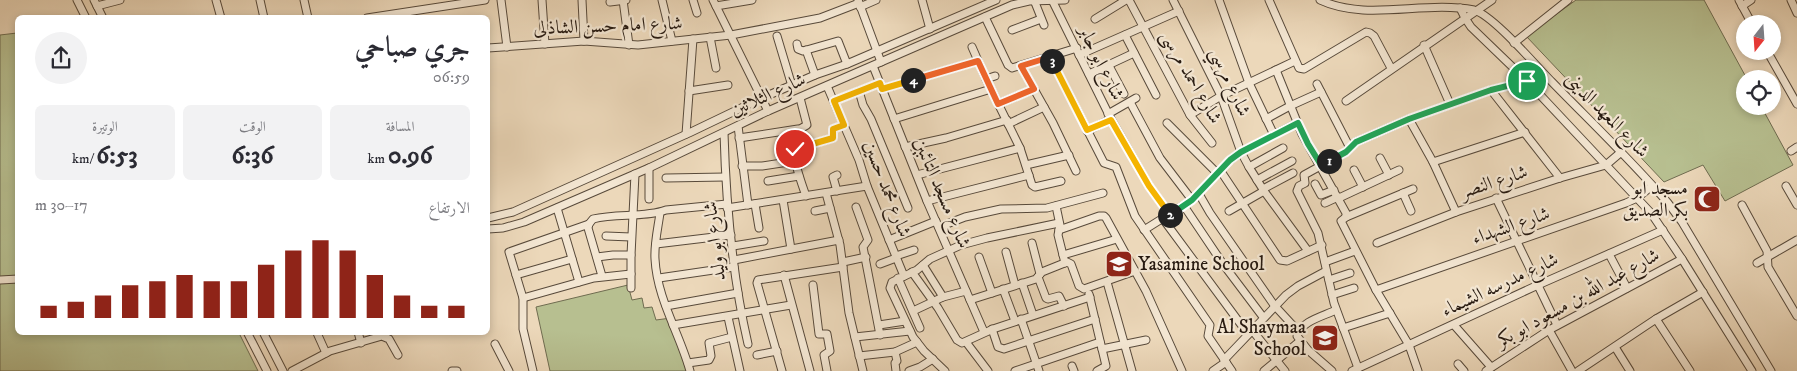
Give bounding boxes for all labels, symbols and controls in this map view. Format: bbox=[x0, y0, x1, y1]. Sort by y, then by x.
street label: شارع امام حسن الشاذلى bbox=[533, 12, 683, 44]
north arrow bbox=[1736, 15, 1781, 60]
map controls bbox=[1736, 15, 1781, 115]
street label: شارع ابو جابر bbox=[1069, 20, 1129, 105]
street label: شارع احمد مرسى bbox=[1152, 26, 1227, 129]
text: جري صباحي bbox=[355, 30, 470, 65]
button: share bbox=[35, 32, 87, 84]
street label: شارع مرسي bbox=[1200, 44, 1255, 122]
pin: 3 bbox=[1040, 48, 1064, 74]
text: 3 bbox=[1050, 52, 1055, 70]
pin bbox=[1506, 60, 1548, 102]
text: 06:59 bbox=[433, 67, 470, 87]
icon: arrive bbox=[1513, 67, 1541, 95]
street label: شارع المعهد الدينى bbox=[1558, 67, 1654, 165]
street label: شارع الثلاثين bbox=[727, 68, 811, 125]
pin: 4 bbox=[900, 68, 926, 92]
button: locate bbox=[1736, 70, 1781, 115]
text: 4 bbox=[909, 71, 918, 89]
text: الوتيرة bbox=[92, 118, 118, 136]
text: الوقت bbox=[239, 118, 266, 136]
text: المسافة bbox=[386, 118, 414, 136]
pin bbox=[774, 128, 816, 170]
street label: شارع مسجد التائبين bbox=[906, 134, 976, 253]
icon: check bbox=[781, 135, 809, 163]
street label: شارع محمد حسين bbox=[855, 137, 916, 242]
text: 6:53 bbox=[96, 140, 138, 171]
text: 6:36 bbox=[232, 140, 273, 171]
text: 0.96 bbox=[388, 140, 433, 171]
pin: 1 bbox=[1316, 148, 1342, 174]
text: /km bbox=[72, 150, 96, 168]
text: km bbox=[367, 150, 388, 168]
text: 1 bbox=[1327, 152, 1332, 170]
street label: شارع النصر bbox=[1456, 160, 1531, 207]
place label: مسجد ابو بكر الصديق bbox=[1623, 177, 1688, 222]
mosque icon: مسجد ابو بكر الصديق bbox=[1692, 184, 1722, 214]
text: 17–30 m bbox=[35, 195, 88, 215]
text: الارتفاع bbox=[428, 198, 470, 218]
street label: شارع ابو وليد bbox=[699, 200, 734, 282]
pin: 2 bbox=[1158, 202, 1182, 228]
street label: شارع الشهداء bbox=[1469, 202, 1554, 253]
text: 2 bbox=[1167, 206, 1174, 224]
street label: شارع عبد الله بن مسعود ابو بكر bbox=[1489, 240, 1665, 356]
street label: شارع مدرسه الشيماء bbox=[1438, 248, 1563, 325]
school or university icon: Yasamine School bbox=[1104, 249, 1134, 279]
place label: Yasamine School bbox=[1138, 253, 1265, 276]
place label: Al Shaymaa School bbox=[1217, 316, 1306, 361]
school or university icon: Al Shaymaa School bbox=[1310, 323, 1340, 353]

